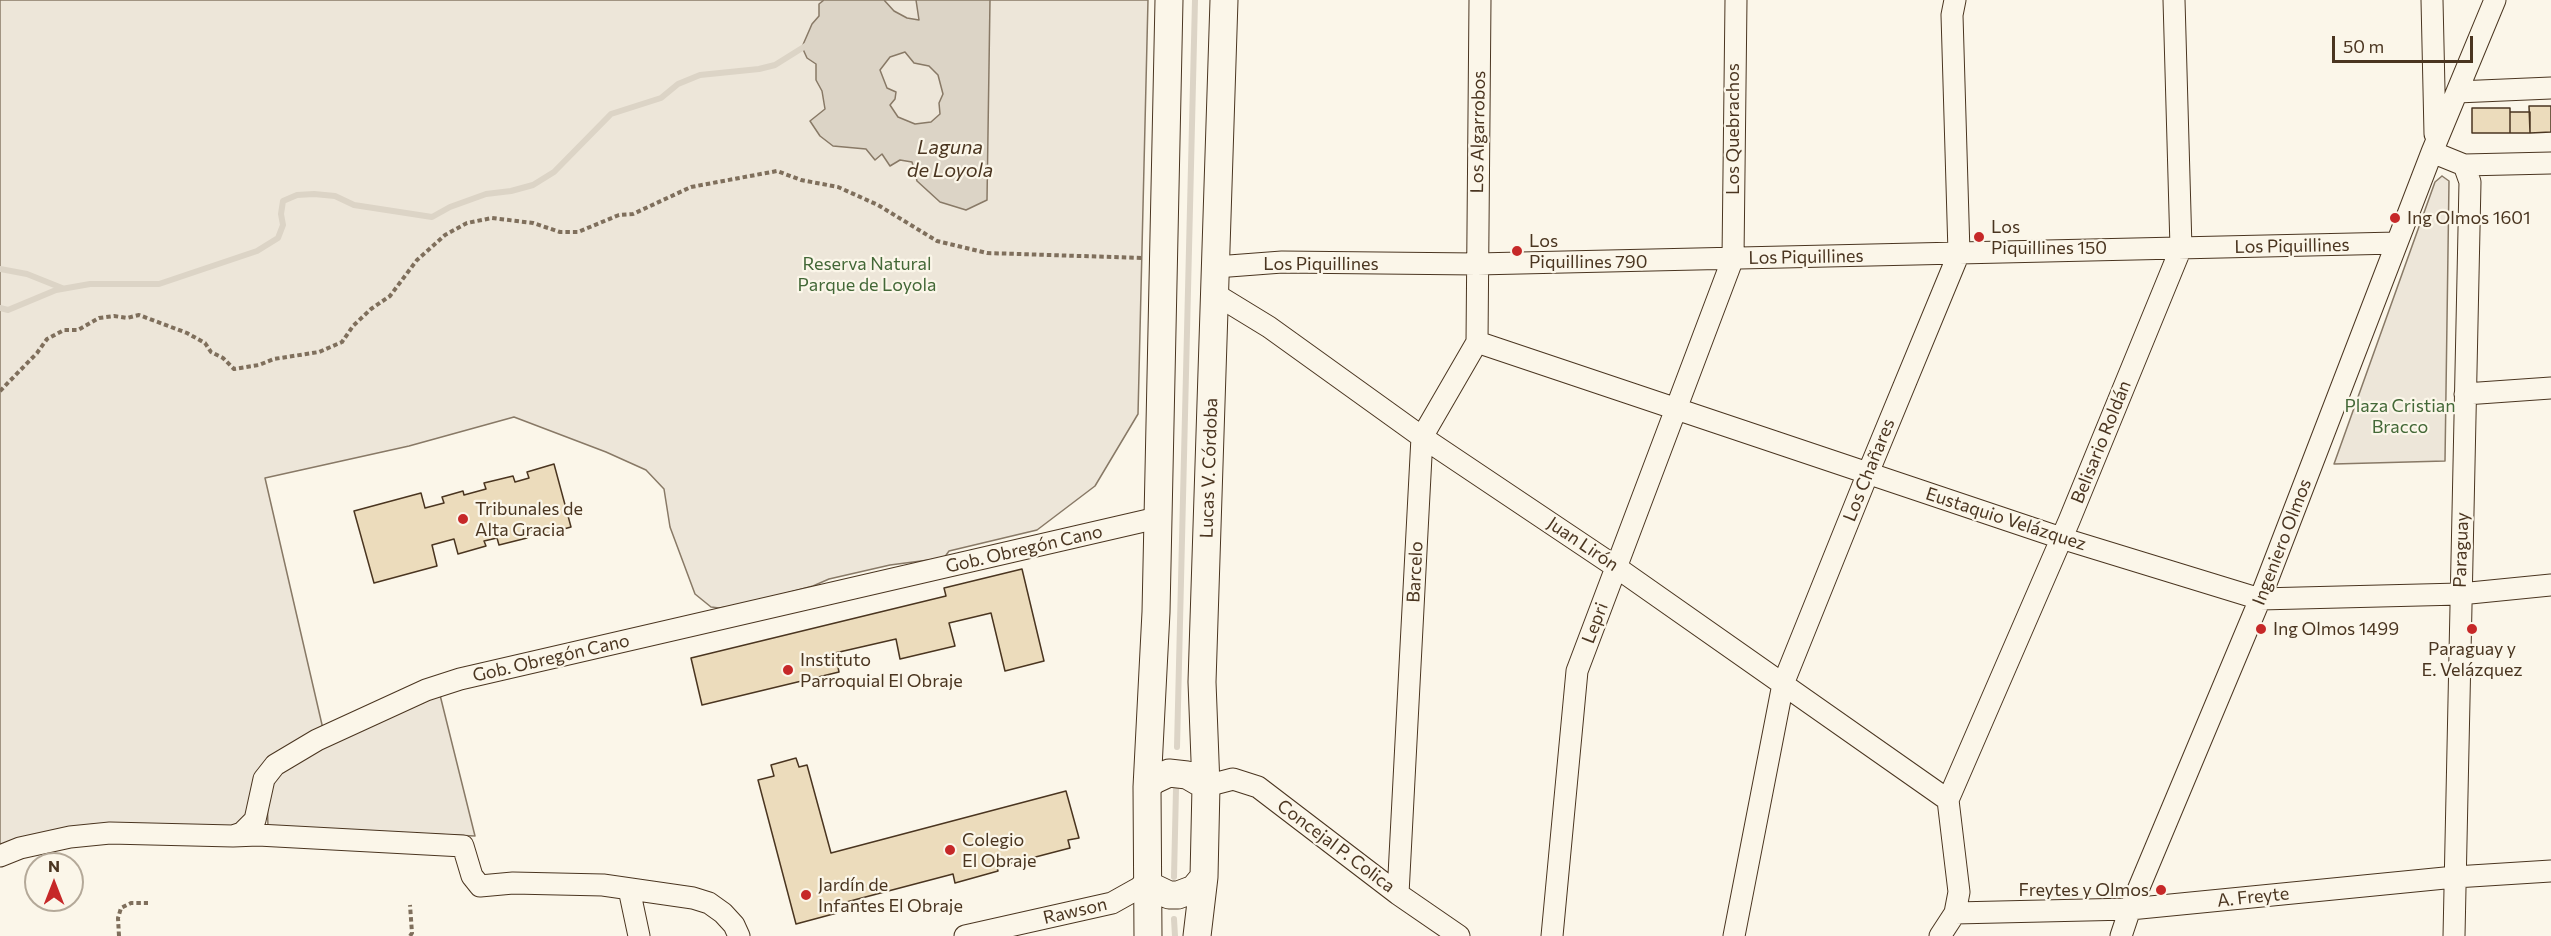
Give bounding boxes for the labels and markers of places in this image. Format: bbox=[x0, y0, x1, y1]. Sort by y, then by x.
place label: Ing Olmos 1601 bbox=[2407, 207, 2531, 229]
marker: Ing Olmos 1601 bbox=[2388, 211, 2402, 225]
place label: Los Piquillines 150 bbox=[1991, 216, 2107, 258]
place label: Los Piquillines 790 bbox=[1529, 230, 1647, 272]
marker: Los Piquillines 150 bbox=[1972, 230, 1986, 244]
marker: Los Piquillines 790 bbox=[1510, 244, 1524, 258]
place label: Tribunales de Alta Gracia bbox=[475, 498, 583, 540]
marker: Tribunales de Alta Gracia bbox=[456, 512, 470, 526]
place label: Ing Olmos 1499 bbox=[2273, 618, 2399, 640]
marker: Ing Olmos 1499 bbox=[2254, 622, 2268, 636]
marker: Paraguay y E. Velázquez bbox=[2465, 622, 2479, 636]
place label: Paraguay y E. Velázquez bbox=[2422, 638, 2522, 680]
place label: Instituto Parroquial El Obraje bbox=[800, 649, 963, 692]
marker: Instituto Parroquial El Obraje bbox=[781, 663, 795, 677]
place label: Colegio El Obraje bbox=[962, 829, 1037, 872]
marker: Colegio El Obraje bbox=[943, 843, 957, 857]
place label: Jardín de Infantes El Obraje bbox=[818, 874, 963, 916]
place label: Freytes y Olmos bbox=[2019, 879, 2149, 901]
marker: Freytes y Olmos bbox=[2154, 883, 2168, 897]
marker: Jardín de Infantes El Obraje bbox=[799, 888, 813, 902]

